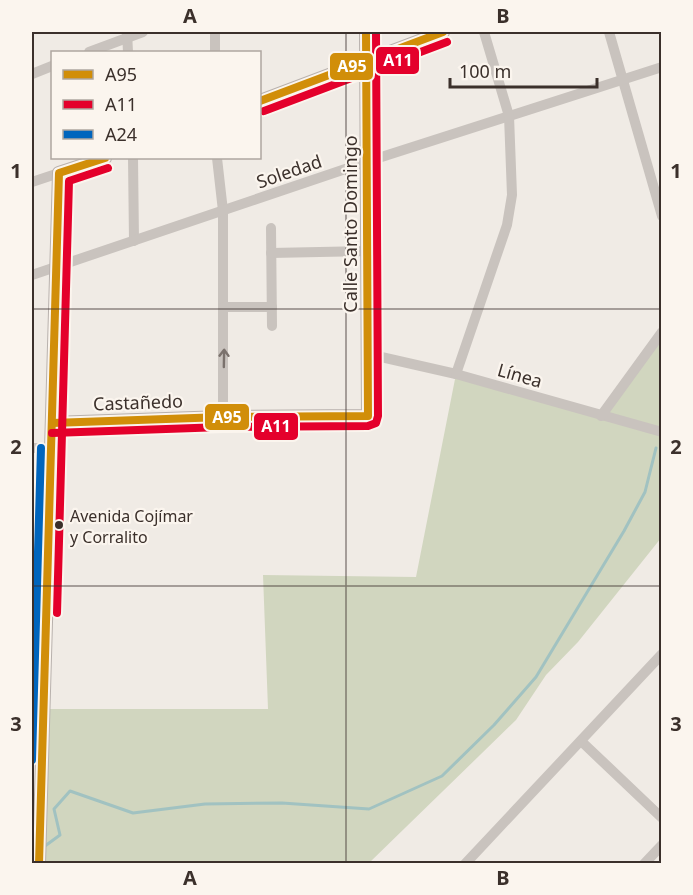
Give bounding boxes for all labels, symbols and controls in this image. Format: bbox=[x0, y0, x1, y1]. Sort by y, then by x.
text: A bbox=[183, 2, 197, 29]
text: B bbox=[496, 2, 510, 29]
line badge: A11 bbox=[375, 46, 420, 75]
text: A11 bbox=[383, 49, 413, 71]
legend bbox=[51, 51, 261, 159]
scale bar bbox=[450, 51, 597, 89]
line badge: A95 bbox=[329, 52, 374, 81]
text: A95 bbox=[337, 55, 367, 77]
text: 100 m bbox=[459, 59, 511, 83]
text: A95 bbox=[105, 62, 137, 86]
text: A11 bbox=[105, 92, 137, 116]
text: A24 bbox=[105, 122, 137, 146]
street label: Calle Santo Domingo bbox=[338, 135, 362, 313]
street label: Soledad bbox=[253, 149, 325, 193]
text: 1 bbox=[10, 157, 22, 184]
text: 1 bbox=[670, 157, 682, 184]
one-way arrow bbox=[218, 349, 230, 369]
street label: Línea bbox=[495, 357, 545, 393]
street label: Castañedo bbox=[93, 388, 183, 416]
line badge: A95 bbox=[204, 403, 250, 431]
text: A95 bbox=[212, 406, 242, 428]
line badge: A11 bbox=[253, 412, 299, 441]
text: A11 bbox=[261, 415, 291, 437]
text: 2 bbox=[10, 433, 22, 460]
text: 2 bbox=[670, 433, 682, 460]
place label: Avenida Cojímar y Corralito bbox=[70, 505, 193, 548]
marker: Avenida Cojímar y Corralito bbox=[53, 519, 65, 531]
text: 3 bbox=[10, 710, 22, 737]
text: 3 bbox=[670, 710, 682, 737]
text: A bbox=[183, 864, 197, 891]
text: B bbox=[496, 864, 510, 891]

